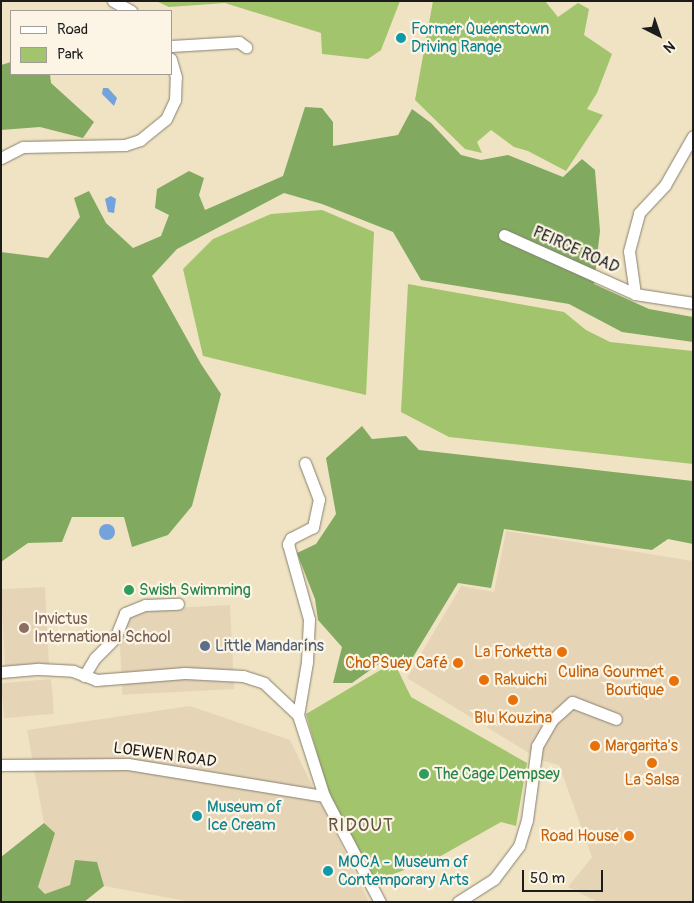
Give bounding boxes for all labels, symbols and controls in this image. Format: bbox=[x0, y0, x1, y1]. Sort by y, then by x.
legend bbox=[10, 10, 172, 75]
north arrow bbox=[634, 10, 684, 60]
place label: Former Queenstown Driving Range bbox=[411, 19, 549, 57]
text: Road bbox=[57, 20, 88, 39]
marker: Former Queenstown Driving Range bbox=[395, 32, 407, 44]
text: N bbox=[660, 37, 678, 56]
text: Park bbox=[57, 45, 83, 64]
street label: PEIRCE ROAD bbox=[530, 222, 622, 278]
place label: Swish Swimming bbox=[139, 580, 251, 600]
marker: Swish Swimming bbox=[123, 584, 135, 596]
place label: Invictus International School bbox=[34, 609, 171, 647]
marker: Invictus International School bbox=[18, 622, 30, 634]
place label: Little Mandaríns bbox=[215, 636, 324, 656]
marker: Little Mandaríns bbox=[199, 640, 211, 652]
place label: La Forketta bbox=[474, 642, 552, 662]
marker: La Forketta bbox=[556, 646, 568, 658]
place label: ChoPSuey Café bbox=[345, 653, 448, 673]
marker: ChoPSuey Café bbox=[452, 657, 464, 669]
place label: Culina Gourmet Boutique bbox=[558, 662, 664, 700]
place label: Rakuichi bbox=[494, 670, 547, 690]
marker: Rakuichi bbox=[478, 674, 490, 686]
marker: Culina Gourmet Boutique bbox=[668, 675, 680, 687]
marker: Blu Kouzina bbox=[507, 694, 519, 706]
place label: Blu Kouzina bbox=[474, 708, 552, 728]
place label: Margarita's bbox=[605, 736, 678, 756]
street label: LOEWEN ROAD bbox=[112, 738, 218, 772]
marker: Margarita's bbox=[589, 740, 601, 752]
marker: La Salsa bbox=[646, 757, 658, 769]
place label: The Cage Dempsey bbox=[434, 764, 560, 784]
marker: The Cage Dempsey bbox=[418, 768, 430, 780]
place label: La Salsa bbox=[624, 770, 680, 790]
place label: Museum of Ice Cream bbox=[207, 797, 282, 835]
marker: Museum of Ice Cream bbox=[191, 810, 203, 822]
district label: RIDOUT bbox=[327, 815, 395, 837]
place label: Road House bbox=[541, 826, 619, 846]
marker: Road House bbox=[623, 830, 635, 842]
place label: MOCA - Museum of Contemporary Arts bbox=[338, 852, 469, 890]
scale bar bbox=[524, 860, 605, 892]
marker: MOCA - Museum of Contemporary Arts bbox=[322, 865, 334, 877]
text: 50 m bbox=[530, 869, 565, 888]

